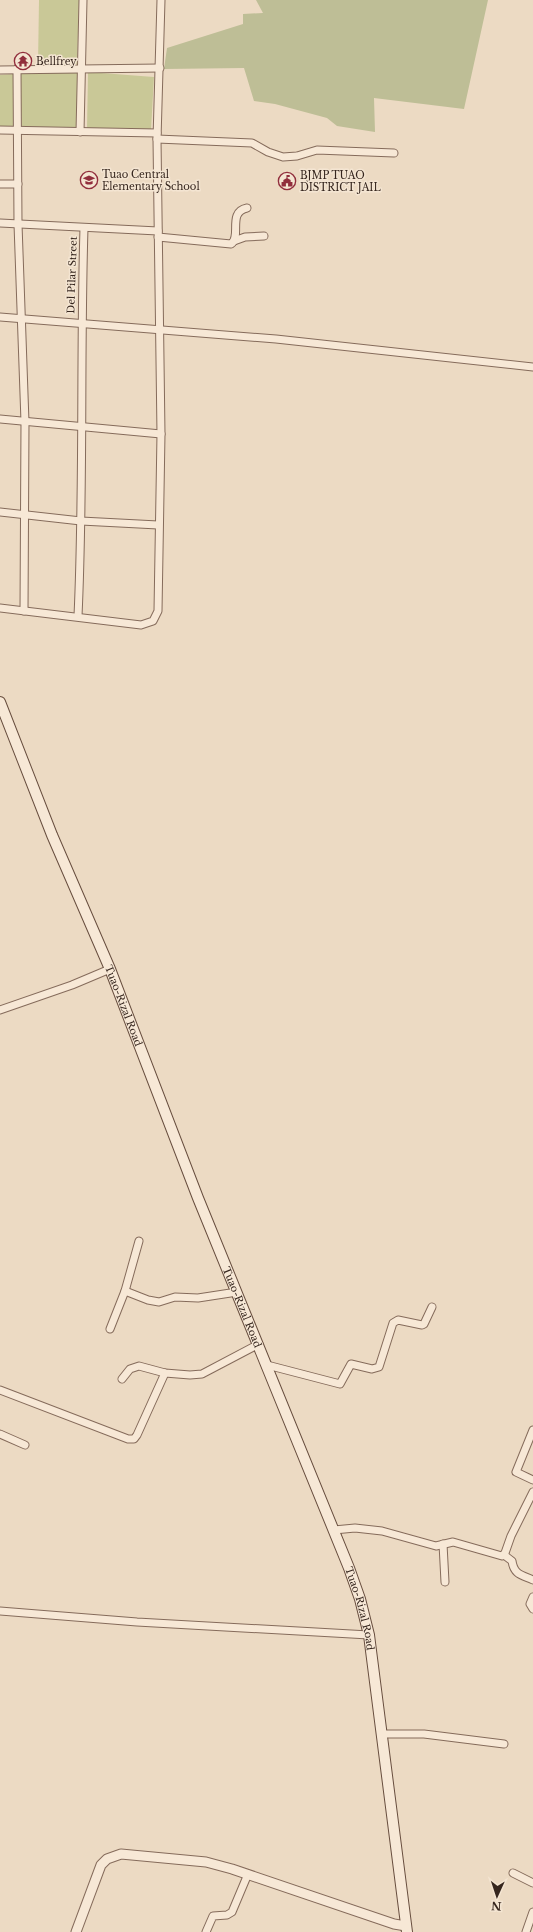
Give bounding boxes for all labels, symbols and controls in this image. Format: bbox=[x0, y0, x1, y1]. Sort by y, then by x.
temple icon: Bellfrey bbox=[13, 51, 33, 71]
place label: Bellfrey bbox=[36, 55, 77, 68]
place label: Tuao Central Elementary School bbox=[102, 168, 200, 193]
place label: BJMP TUAO DISTRICT JAIL bbox=[300, 169, 382, 194]
school or university icon: Tuao Central Elementary School bbox=[79, 170, 99, 190]
public building icon: BJMP TUAO DISTRICT JAIL bbox=[277, 171, 297, 191]
street label: Del Pilar Street bbox=[64, 236, 80, 314]
street label: Tuao-Rizal Road bbox=[103, 963, 146, 1048]
street label: Tuao-Rizal Road bbox=[220, 1265, 265, 1350]
street label: Tuao-Rizal Road bbox=[343, 1565, 377, 1651]
north arrow bbox=[477, 1876, 517, 1916]
text: N bbox=[490, 1899, 502, 1913]

